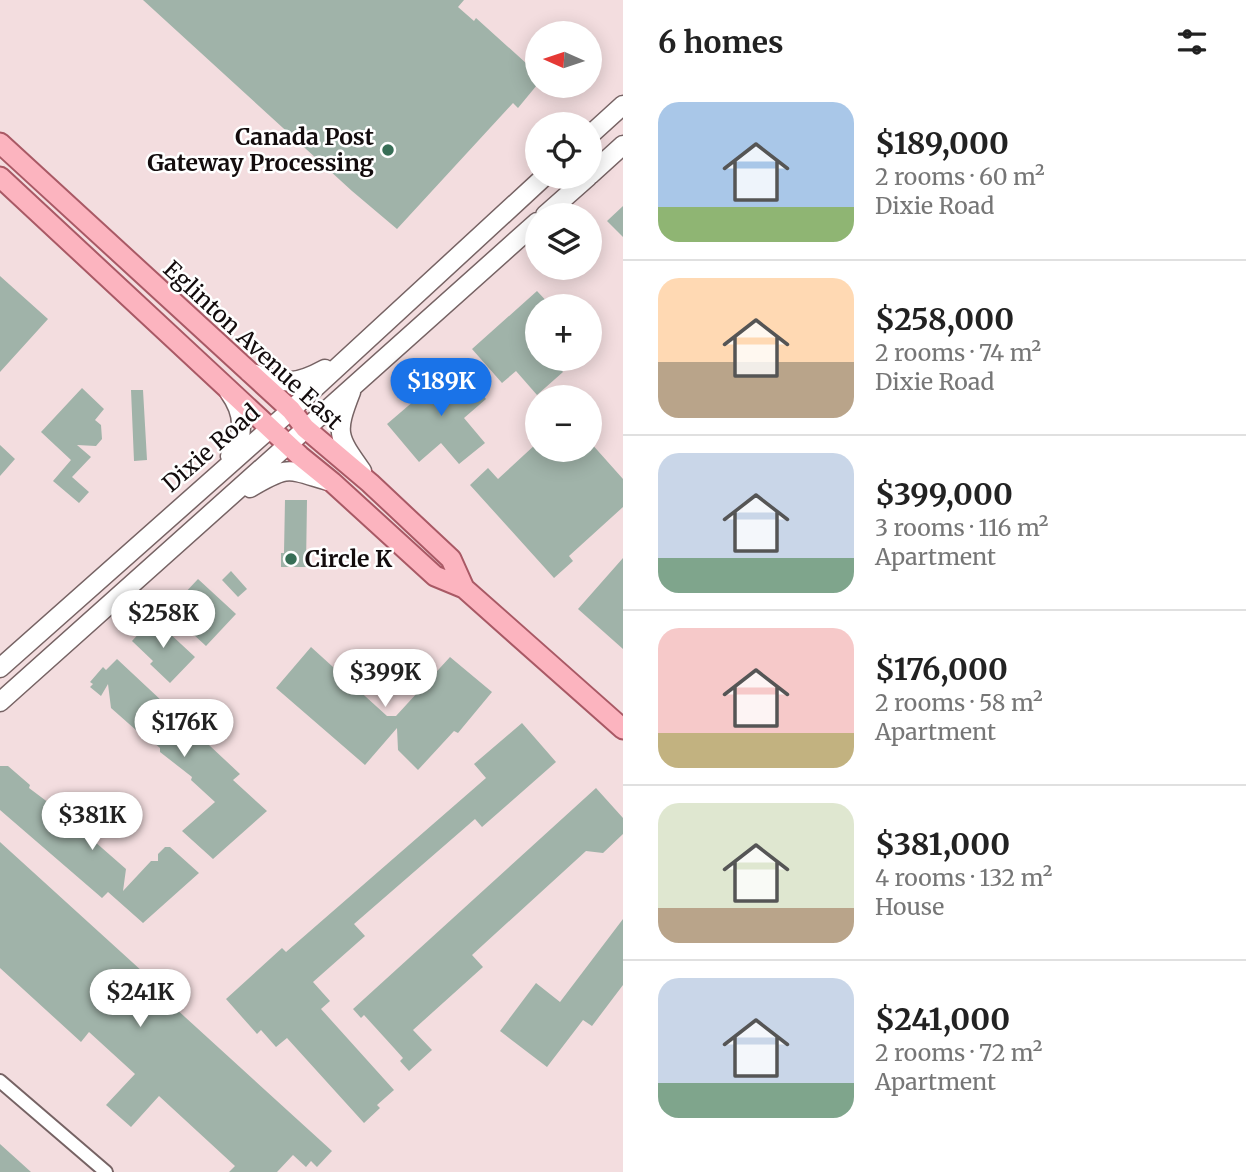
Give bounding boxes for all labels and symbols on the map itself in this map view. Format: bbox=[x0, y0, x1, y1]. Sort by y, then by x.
north arrow bbox=[525, 21, 602, 98]
place label: Canada Post Gateway Processing bbox=[147, 122, 375, 177]
marker: Canada Post Gateway Processing bbox=[380, 142, 396, 158]
street label: Eglinton Avenue East bbox=[158, 254, 349, 435]
pin: $189K bbox=[392, 358, 490, 418]
street label: Dixie Road bbox=[156, 397, 265, 498]
place label: Circle K bbox=[305, 544, 393, 573]
marker: Circle K bbox=[283, 551, 299, 567]
pin: $258K bbox=[114, 590, 212, 650]
pin: $399K bbox=[336, 650, 434, 709]
pin: $176K bbox=[135, 700, 233, 759]
pin: $381K bbox=[43, 792, 141, 852]
pin: $241K bbox=[91, 970, 189, 1029]

